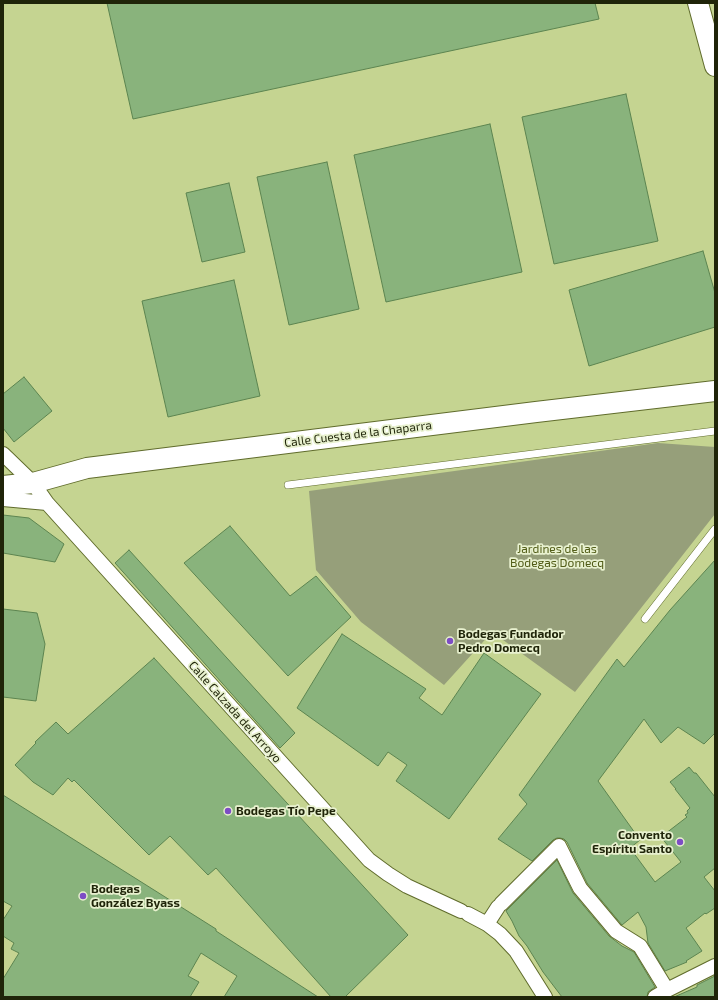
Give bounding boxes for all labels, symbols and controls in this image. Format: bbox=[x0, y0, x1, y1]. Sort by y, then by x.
street label: Calle Cuesta de la Chaparra bbox=[283, 418, 433, 450]
park label: Jardines de las Bodegas Domecq bbox=[510, 542, 604, 570]
place label: Bodegas Fundador Pedro Domecq bbox=[458, 627, 564, 655]
marker: Bodegas Fundador Pedro Domecq bbox=[445, 636, 455, 646]
street label: Calle Calzada del Arroyo bbox=[186, 658, 284, 766]
place label: Bodegas Tío Pepe bbox=[236, 804, 336, 818]
marker: Bodegas Tío Pepe bbox=[223, 806, 233, 816]
place label: Convento Espíritu Santo bbox=[592, 828, 672, 856]
marker: Convento Espíritu Santo bbox=[675, 837, 685, 847]
place label: Bodegas González Byass bbox=[91, 882, 180, 910]
marker: Bodegas González Byass bbox=[78, 891, 88, 901]

